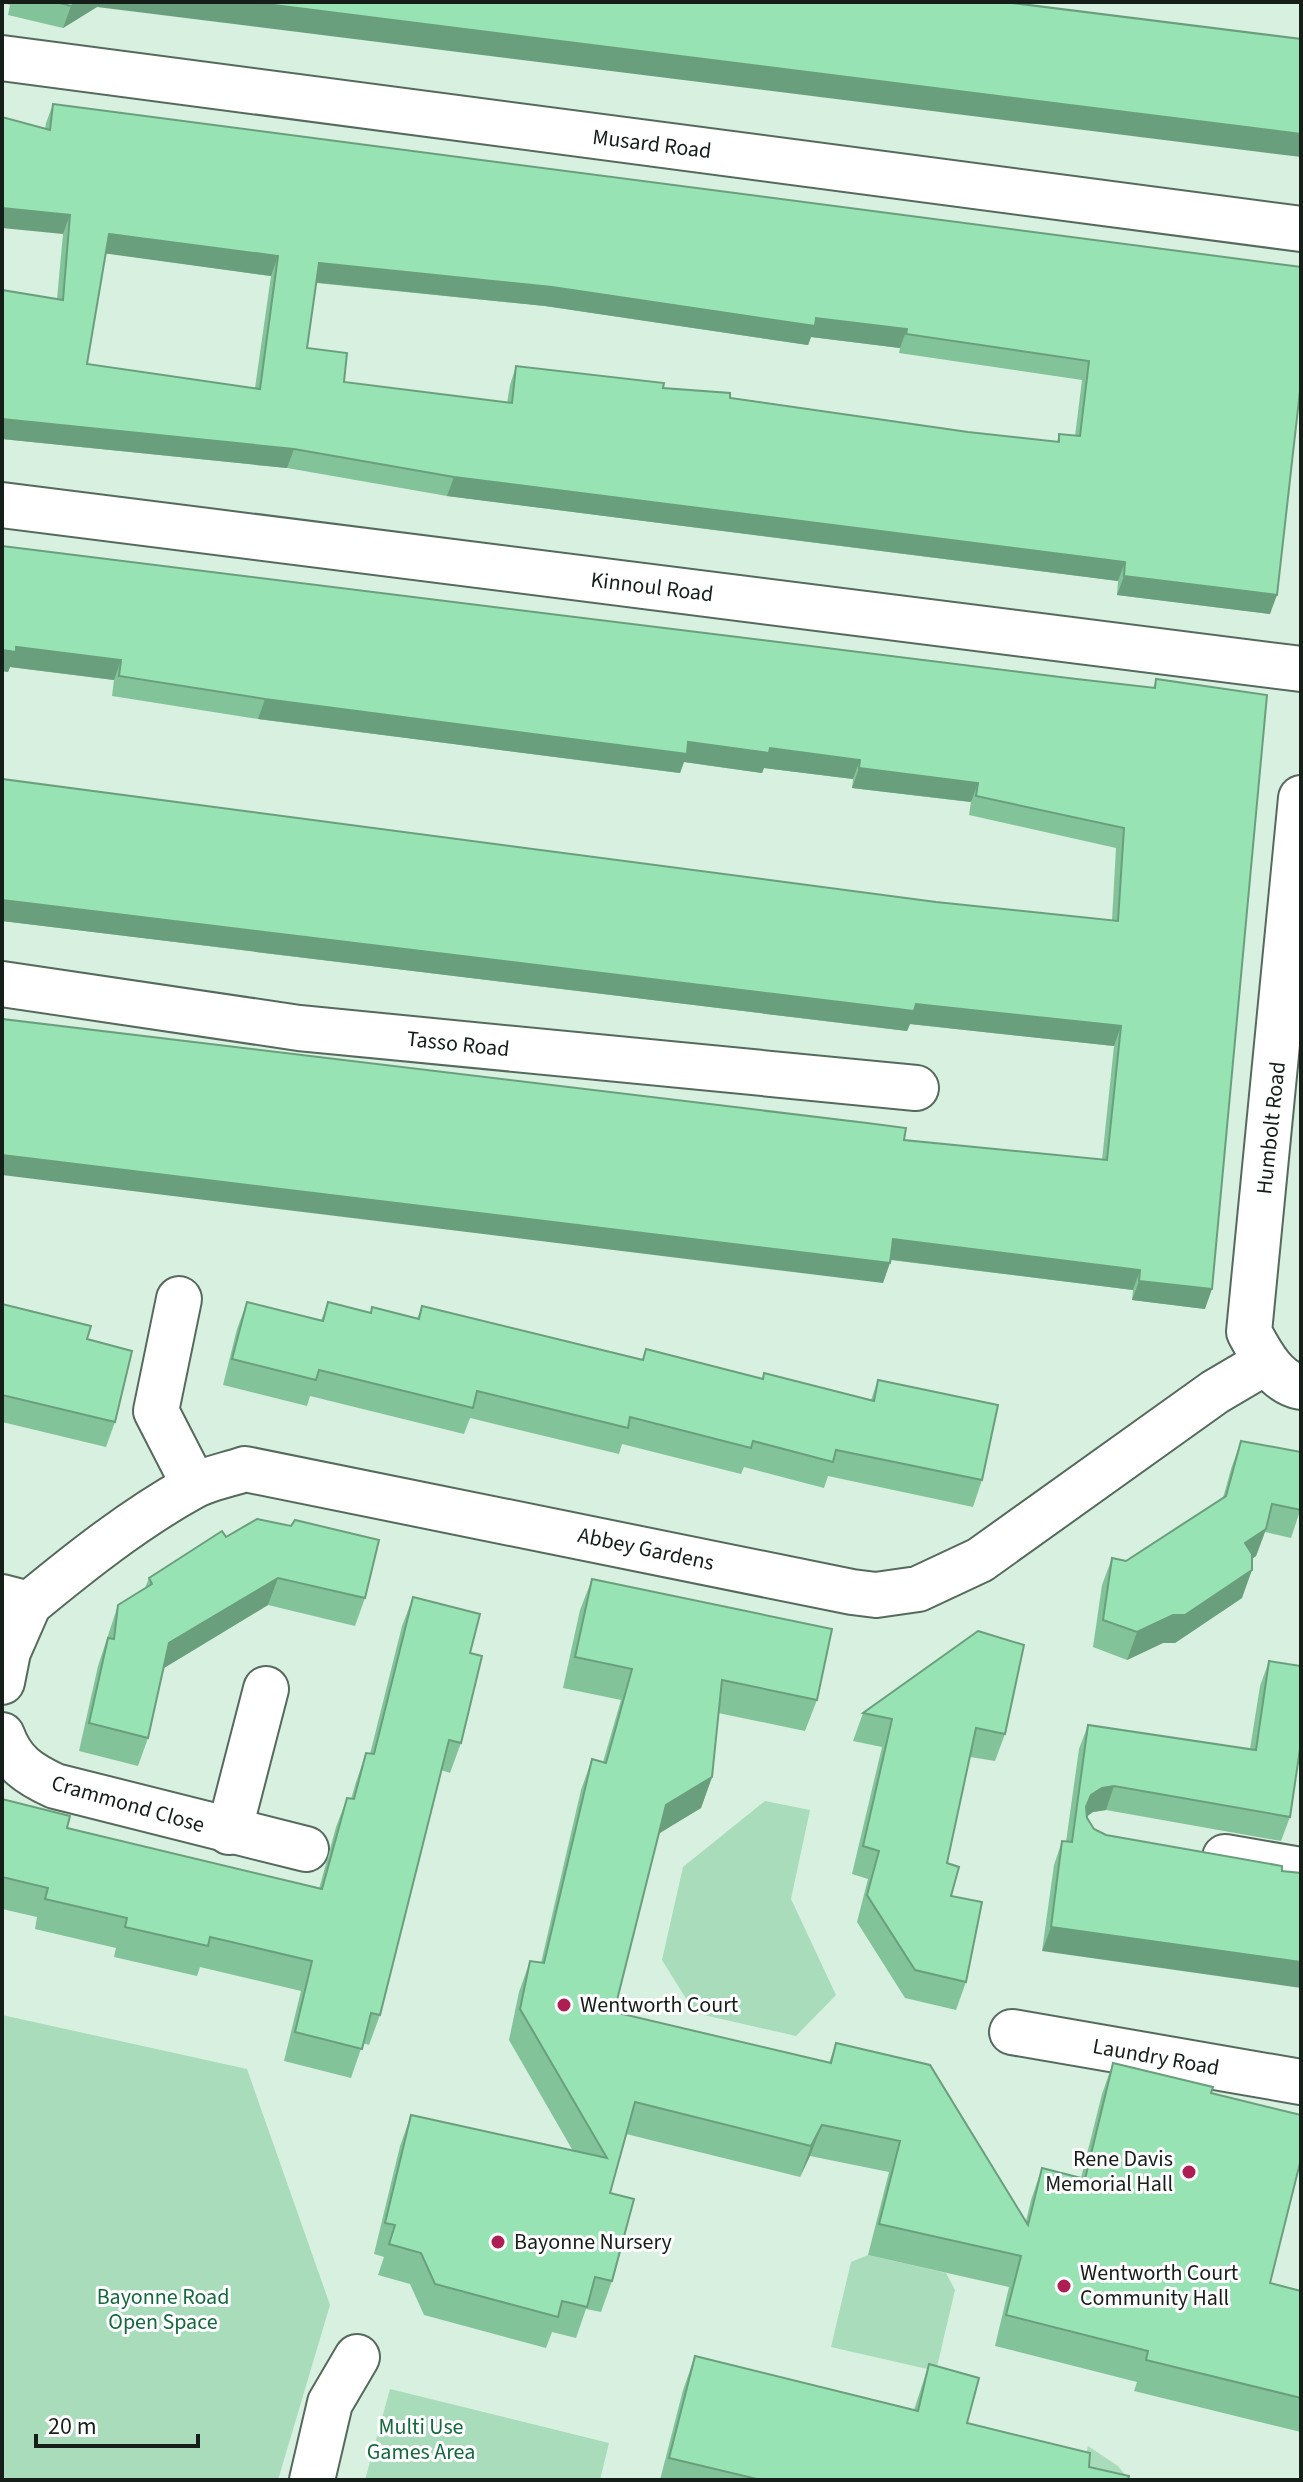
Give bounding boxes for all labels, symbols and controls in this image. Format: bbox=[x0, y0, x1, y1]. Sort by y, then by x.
street label: Musard Road bbox=[591, 121, 713, 167]
street label: Kinnoul Road bbox=[589, 564, 715, 610]
street label: Tasso Road bbox=[405, 1023, 511, 1065]
street label: Humbolt Road bbox=[1248, 1060, 1294, 1196]
street label: Abbey Gardens bbox=[575, 1519, 717, 1579]
street label: Crammond Close bbox=[48, 1767, 208, 1841]
place label: Wentworth Court bbox=[580, 1989, 739, 2021]
marker: Wentworth Court bbox=[555, 1996, 573, 2014]
street label: Laundry Road bbox=[1090, 2030, 1222, 2084]
place label: Rene Davis Memorial Hall bbox=[1045, 2143, 1173, 2200]
marker: Rene Davis Memorial Hall bbox=[1180, 2163, 1198, 2181]
place label: Bayonne Nursery bbox=[514, 2226, 673, 2258]
marker: Bayonne Nursery bbox=[489, 2233, 507, 2251]
place label: Wentworth Court Community Hall bbox=[1080, 2257, 1239, 2314]
marker: Wentworth Court Community Hall bbox=[1055, 2277, 1073, 2295]
park label: Bayonne Road Open Space bbox=[97, 2281, 229, 2338]
scale bar bbox=[36, 2398, 198, 2448]
text: 20 m bbox=[48, 2409, 97, 2444]
park label: Multi Use Games Area bbox=[367, 2411, 475, 2468]

